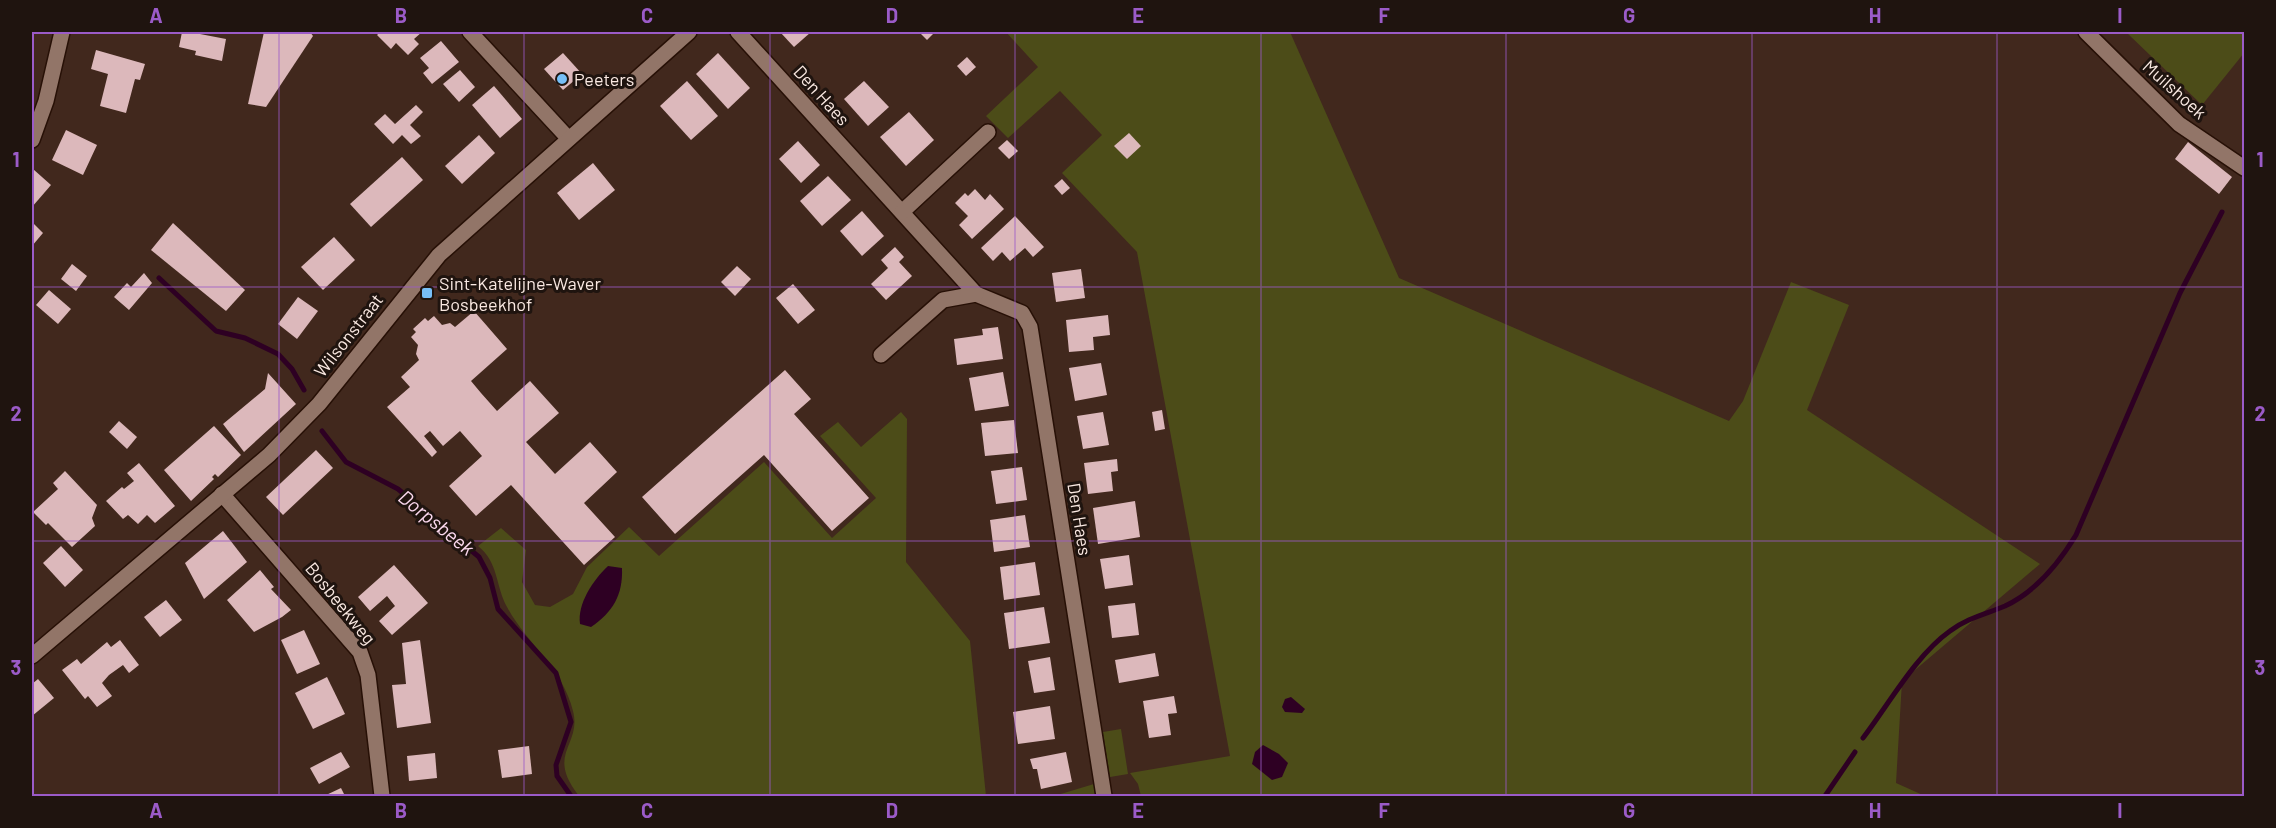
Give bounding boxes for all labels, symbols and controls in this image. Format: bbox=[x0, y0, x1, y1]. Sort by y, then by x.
text: A bbox=[149, 3, 163, 27]
text: B bbox=[395, 3, 407, 27]
text: C bbox=[641, 3, 653, 27]
text: D bbox=[886, 3, 898, 27]
text: E bbox=[1132, 3, 1144, 27]
text: F bbox=[1378, 3, 1390, 27]
text: G bbox=[1623, 3, 1635, 27]
text: H bbox=[1869, 3, 1881, 27]
text: I bbox=[2117, 3, 2123, 27]
street label: Muilshoek bbox=[2139, 55, 2211, 123]
street label: Den Haes bbox=[789, 60, 855, 130]
place label: Peeters bbox=[574, 68, 634, 90]
marker: Peeters bbox=[555, 72, 569, 86]
text: 1 bbox=[12, 147, 20, 171]
text: 1 bbox=[2256, 147, 2264, 171]
place label: Sint-Katelijne-Waver Bosbeekhof bbox=[439, 272, 601, 315]
marker: Sint-Katelijne-Waver Bosbeekhof bbox=[420, 286, 434, 300]
street label: Wilsonstraat bbox=[309, 289, 387, 381]
text: 2 bbox=[10, 401, 22, 425]
text: 2 bbox=[2254, 401, 2266, 425]
street label: Den Haes bbox=[1063, 481, 1097, 557]
water label: Dorpsbeek bbox=[394, 484, 480, 560]
street label: Bosbeekweg bbox=[301, 557, 381, 649]
text: 3 bbox=[11, 655, 21, 679]
text: 3 bbox=[2255, 655, 2265, 679]
text: A bbox=[149, 798, 163, 822]
text: B bbox=[395, 798, 407, 822]
text: C bbox=[641, 798, 653, 822]
text: D bbox=[886, 798, 898, 822]
text: E bbox=[1132, 798, 1144, 822]
text: F bbox=[1378, 798, 1390, 822]
text: G bbox=[1623, 798, 1635, 822]
text: H bbox=[1869, 798, 1881, 822]
text: I bbox=[2117, 798, 2123, 822]

